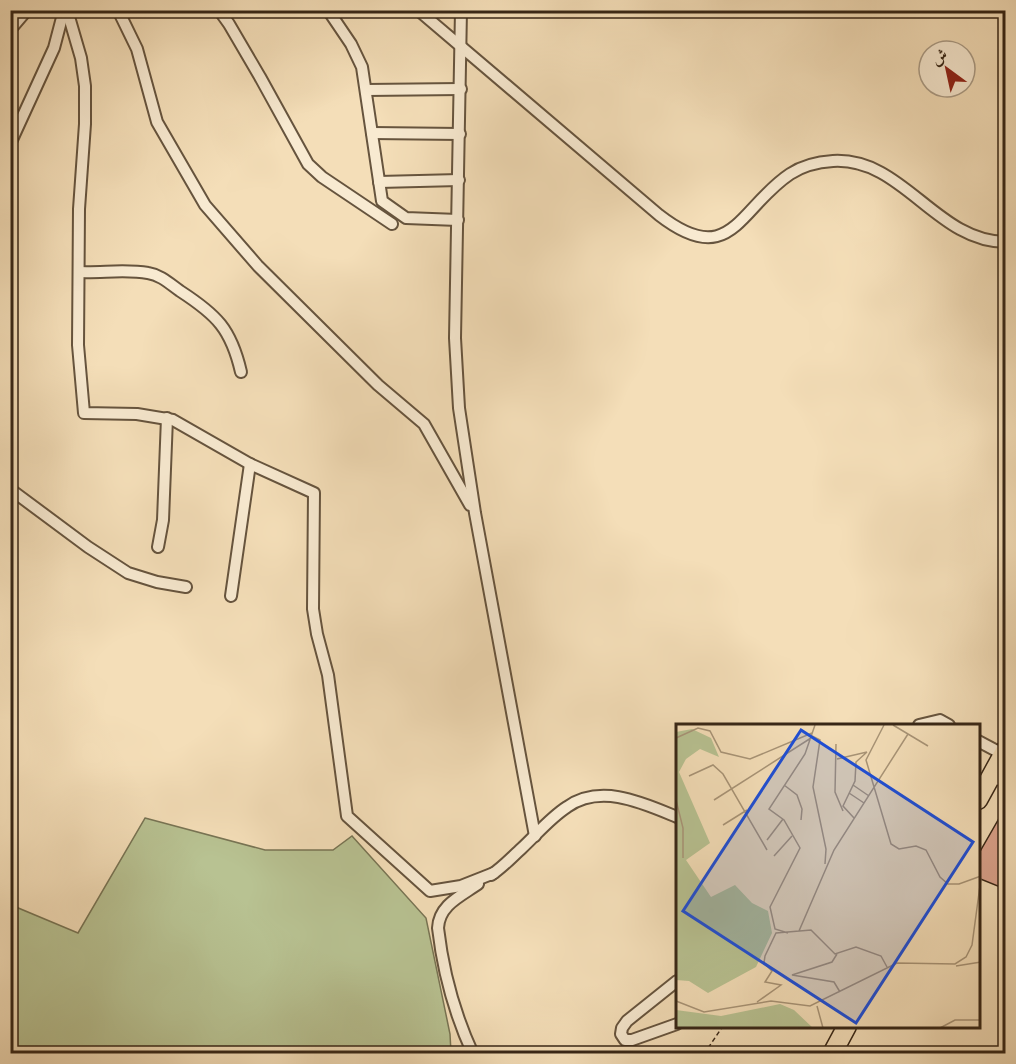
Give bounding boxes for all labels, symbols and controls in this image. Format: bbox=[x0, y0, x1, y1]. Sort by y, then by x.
north arrow bbox=[917, 39, 977, 99]
text: ش bbox=[927, 44, 952, 71]
inset map bbox=[676, 724, 980, 1028]

